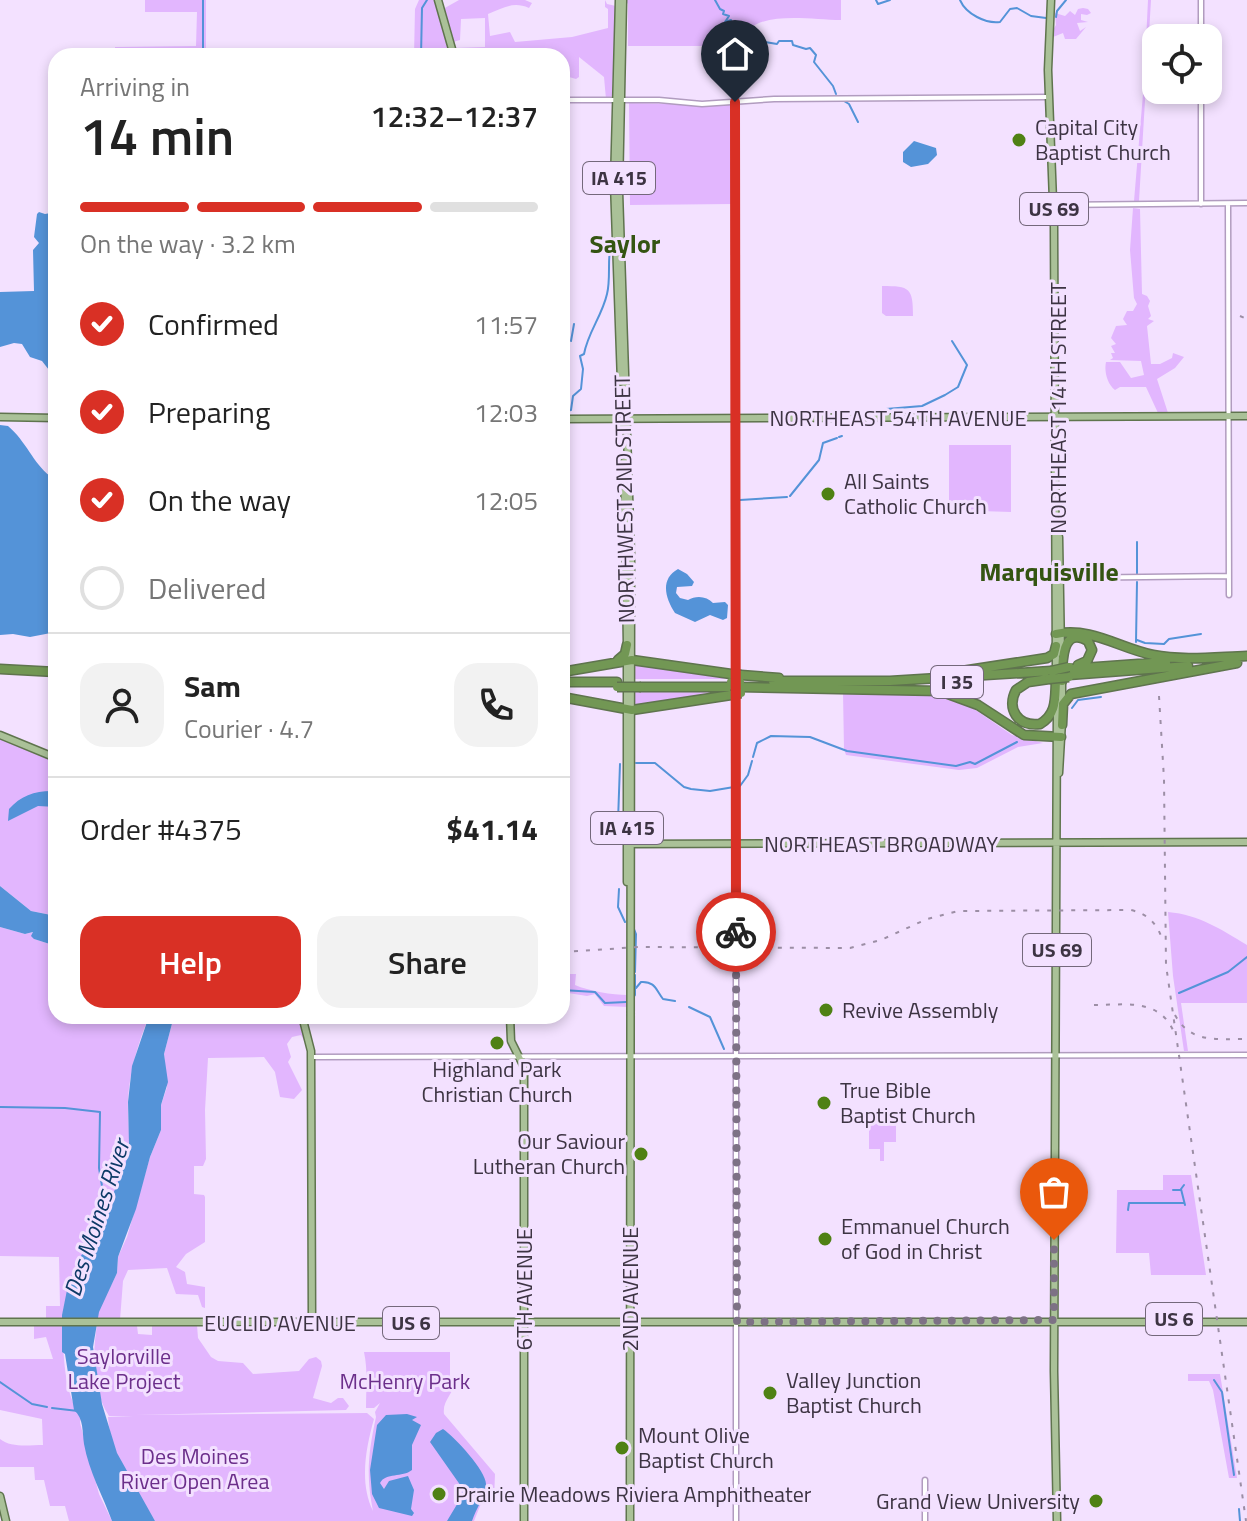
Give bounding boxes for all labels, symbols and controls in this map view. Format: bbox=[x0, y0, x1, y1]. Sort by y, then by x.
pin bbox=[701, 20, 769, 102]
map controls bbox=[1142, 24, 1222, 104]
button: locate bbox=[1142, 24, 1222, 104]
icon: home bbox=[713, 32, 757, 76]
text: Arriving in bbox=[80, 67, 190, 106]
text: 12:32–12:37 bbox=[371, 93, 538, 139]
text: 14 min bbox=[80, 96, 234, 175]
place label: Capital City Baptist Church bbox=[1035, 110, 1171, 169]
marker: Capital City Baptist Church bbox=[1010, 131, 1028, 149]
road number: IA 415 bbox=[583, 162, 655, 194]
road number: US 69 bbox=[1020, 193, 1088, 225]
text: On the way · 3.2 km bbox=[80, 224, 296, 263]
district label: Saylor bbox=[590, 224, 661, 263]
street label: NORTHEAST 14TH STREET bbox=[1041, 282, 1075, 534]
text: Confirmed bbox=[148, 301, 279, 347]
icon: check bbox=[80, 302, 124, 346]
text: 11:57 bbox=[474, 305, 538, 344]
street label: NORTHWEST 2ND STREET bbox=[605, 374, 643, 623]
text: Preparing bbox=[148, 389, 270, 435]
icon: check bbox=[80, 390, 124, 434]
text: 12:03 bbox=[474, 393, 538, 432]
street label: NORTHEAST 54TH AVENUE bbox=[769, 401, 1027, 435]
place label: All Saints Catholic Church bbox=[844, 464, 987, 523]
text: On the way bbox=[148, 477, 291, 523]
icon: check bbox=[80, 478, 124, 522]
text: 12:05 bbox=[474, 481, 538, 520]
marker: All Saints Catholic Church bbox=[819, 485, 837, 503]
district label: Marquisville bbox=[979, 552, 1119, 591]
text: Delivered bbox=[148, 565, 266, 611]
button: person bbox=[80, 663, 164, 747]
text: Sam bbox=[184, 663, 241, 709]
button: phone bbox=[454, 663, 538, 747]
road number: I 35 bbox=[931, 666, 983, 698]
text: Courier · 4.7 bbox=[184, 709, 314, 748]
text: Order #4375 bbox=[80, 806, 242, 852]
text: $41.14 bbox=[446, 806, 538, 852]
road number: IA 415 bbox=[591, 812, 663, 844]
street label: NORTHEAST BROADWAY bbox=[764, 827, 998, 861]
courier bbox=[696, 892, 776, 972]
icon: bike bbox=[714, 910, 758, 954]
button: Help bbox=[80, 916, 301, 1008]
button: Share bbox=[317, 916, 538, 1008]
road number: US 69 bbox=[1023, 934, 1091, 966]
place label: Revive Assembly bbox=[842, 993, 999, 1027]
marker: Revive Assembly bbox=[817, 1001, 835, 1019]
marker: Highland Park Christian Church bbox=[488, 1034, 506, 1052]
place label: Highland Park Christian Church bbox=[422, 1052, 572, 1111]
place label: True Bible Baptist Church bbox=[840, 1073, 976, 1132]
marker: True Bible Baptist Church bbox=[815, 1094, 833, 1112]
place label: Our Saviour Lutheran Church bbox=[473, 1124, 625, 1183]
water label: Des Moines River bbox=[54, 1131, 139, 1301]
marker: Our Saviour Lutheran Church bbox=[632, 1145, 650, 1163]
pin bbox=[1020, 1158, 1088, 1240]
icon: bag bbox=[1032, 1170, 1076, 1214]
place label: Emmanuel Church of God in Christ bbox=[841, 1209, 1010, 1268]
street label: 2ND AVENUE bbox=[613, 1227, 647, 1351]
street label: 6TH AVENUE bbox=[507, 1228, 541, 1350]
marker: Emmanuel Church of God in Christ bbox=[816, 1230, 834, 1248]
road number: US 6 bbox=[1146, 1303, 1202, 1335]
street label: EUCLID AVENUE bbox=[204, 1306, 356, 1340]
road number: US 6 bbox=[383, 1307, 439, 1339]
park label: Saylorville Lake Project bbox=[67, 1339, 181, 1398]
place label: Valley Junction Baptist Church bbox=[786, 1363, 922, 1422]
park label: McHenry Park bbox=[340, 1364, 471, 1398]
marker: Valley Junction Baptist Church bbox=[761, 1384, 779, 1402]
place label: Mount Olive Baptist Church bbox=[638, 1418, 774, 1477]
park label: Des Moines River Open Area bbox=[121, 1439, 269, 1498]
marker: Mount Olive Baptist Church bbox=[613, 1439, 631, 1457]
place label: Prairie Meadows Riviera Amphitheater bbox=[455, 1477, 812, 1511]
place label: Grand View University bbox=[876, 1484, 1080, 1518]
marker: Prairie Meadows Riviera Amphitheater bbox=[430, 1485, 448, 1503]
marker: Grand View University bbox=[1087, 1492, 1105, 1510]

